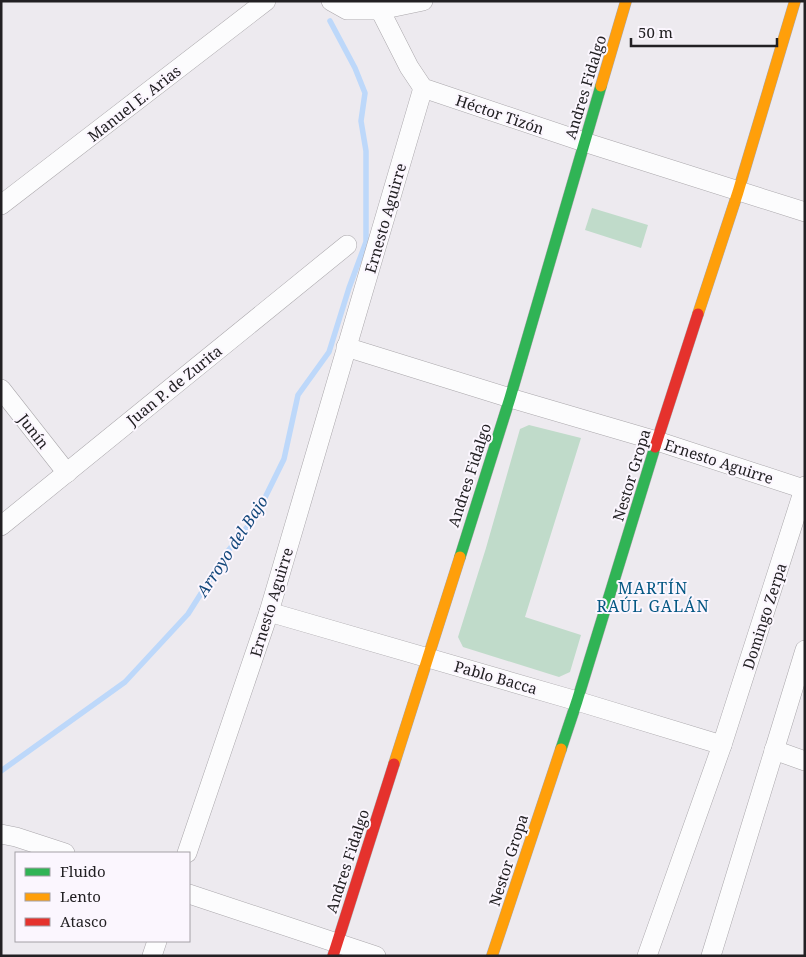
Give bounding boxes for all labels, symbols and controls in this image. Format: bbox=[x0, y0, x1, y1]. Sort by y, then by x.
scale bar bbox=[631, 15, 777, 47]
text: 50 m bbox=[638, 22, 673, 42]
street label: Andres Fidalgo bbox=[560, 32, 610, 142]
street label: Manuel E. Arias bbox=[83, 60, 185, 146]
street label: Héctor Tizón bbox=[453, 90, 547, 139]
street label: Ernesto Aguirre bbox=[360, 161, 410, 275]
street label: Juan P. de Zurita bbox=[121, 340, 226, 430]
street label: Junín bbox=[13, 409, 54, 453]
street label: Andres Fidalgo bbox=[443, 421, 495, 529]
street label: Nestor Gropa bbox=[608, 427, 654, 523]
street label: Ernesto Aguirre bbox=[662, 434, 776, 488]
water label: Arroyo del Bajo bbox=[191, 491, 273, 602]
street label: Ernesto Aguirre bbox=[245, 545, 297, 659]
street label: Domingo Zerpa bbox=[737, 560, 791, 672]
district label: MARTÍN RAÚL GALÁN bbox=[596, 577, 710, 617]
street label: Pablo Bacca bbox=[452, 656, 540, 698]
street label: Andres Fidalgo bbox=[321, 807, 373, 915]
street label: Nestor Gropa bbox=[484, 812, 532, 908]
legend bbox=[15, 852, 190, 942]
text: Fluido bbox=[60, 861, 106, 881]
text: Lento bbox=[60, 886, 101, 906]
text: Atasco bbox=[60, 911, 107, 931]

